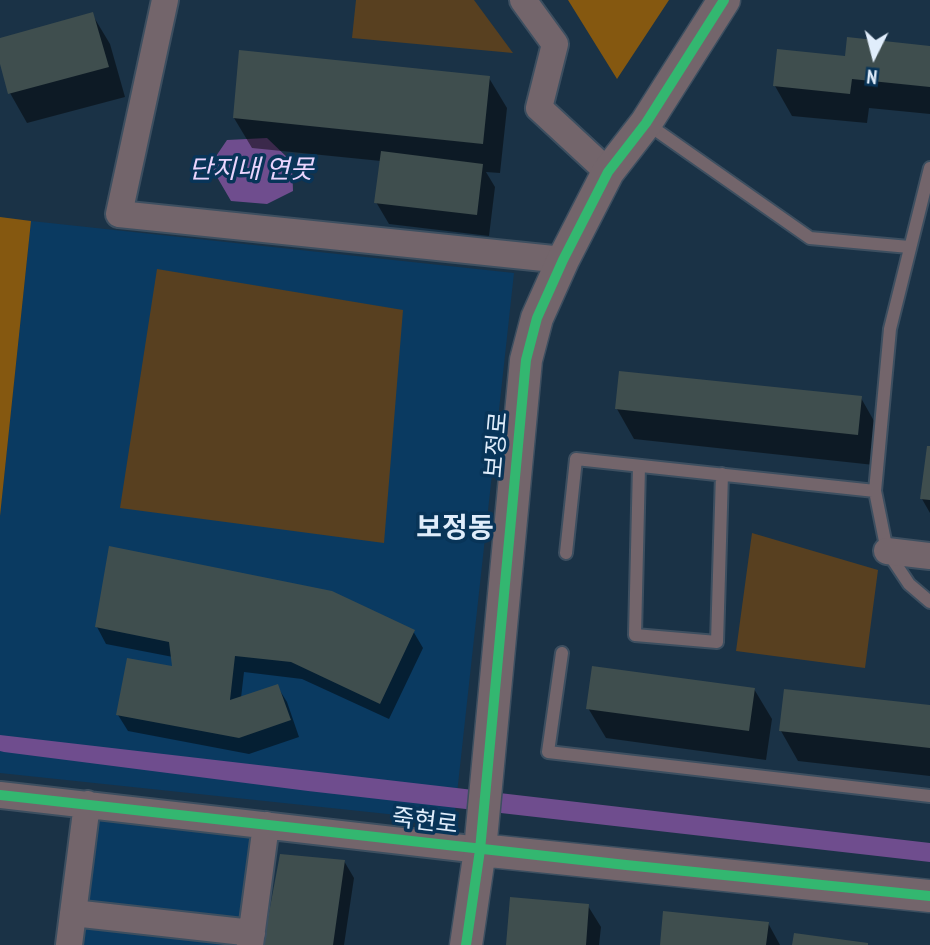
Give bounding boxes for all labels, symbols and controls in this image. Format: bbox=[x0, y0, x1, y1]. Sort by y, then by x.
north arrow bbox=[839, 21, 909, 91]
text: N bbox=[865, 64, 878, 89]
water label: 단지내 연못 bbox=[188, 155, 314, 187]
street label: 보정로 bbox=[480, 411, 514, 479]
district label: 보정동 bbox=[416, 512, 494, 546]
street label: 죽현로 bbox=[390, 804, 460, 840]

